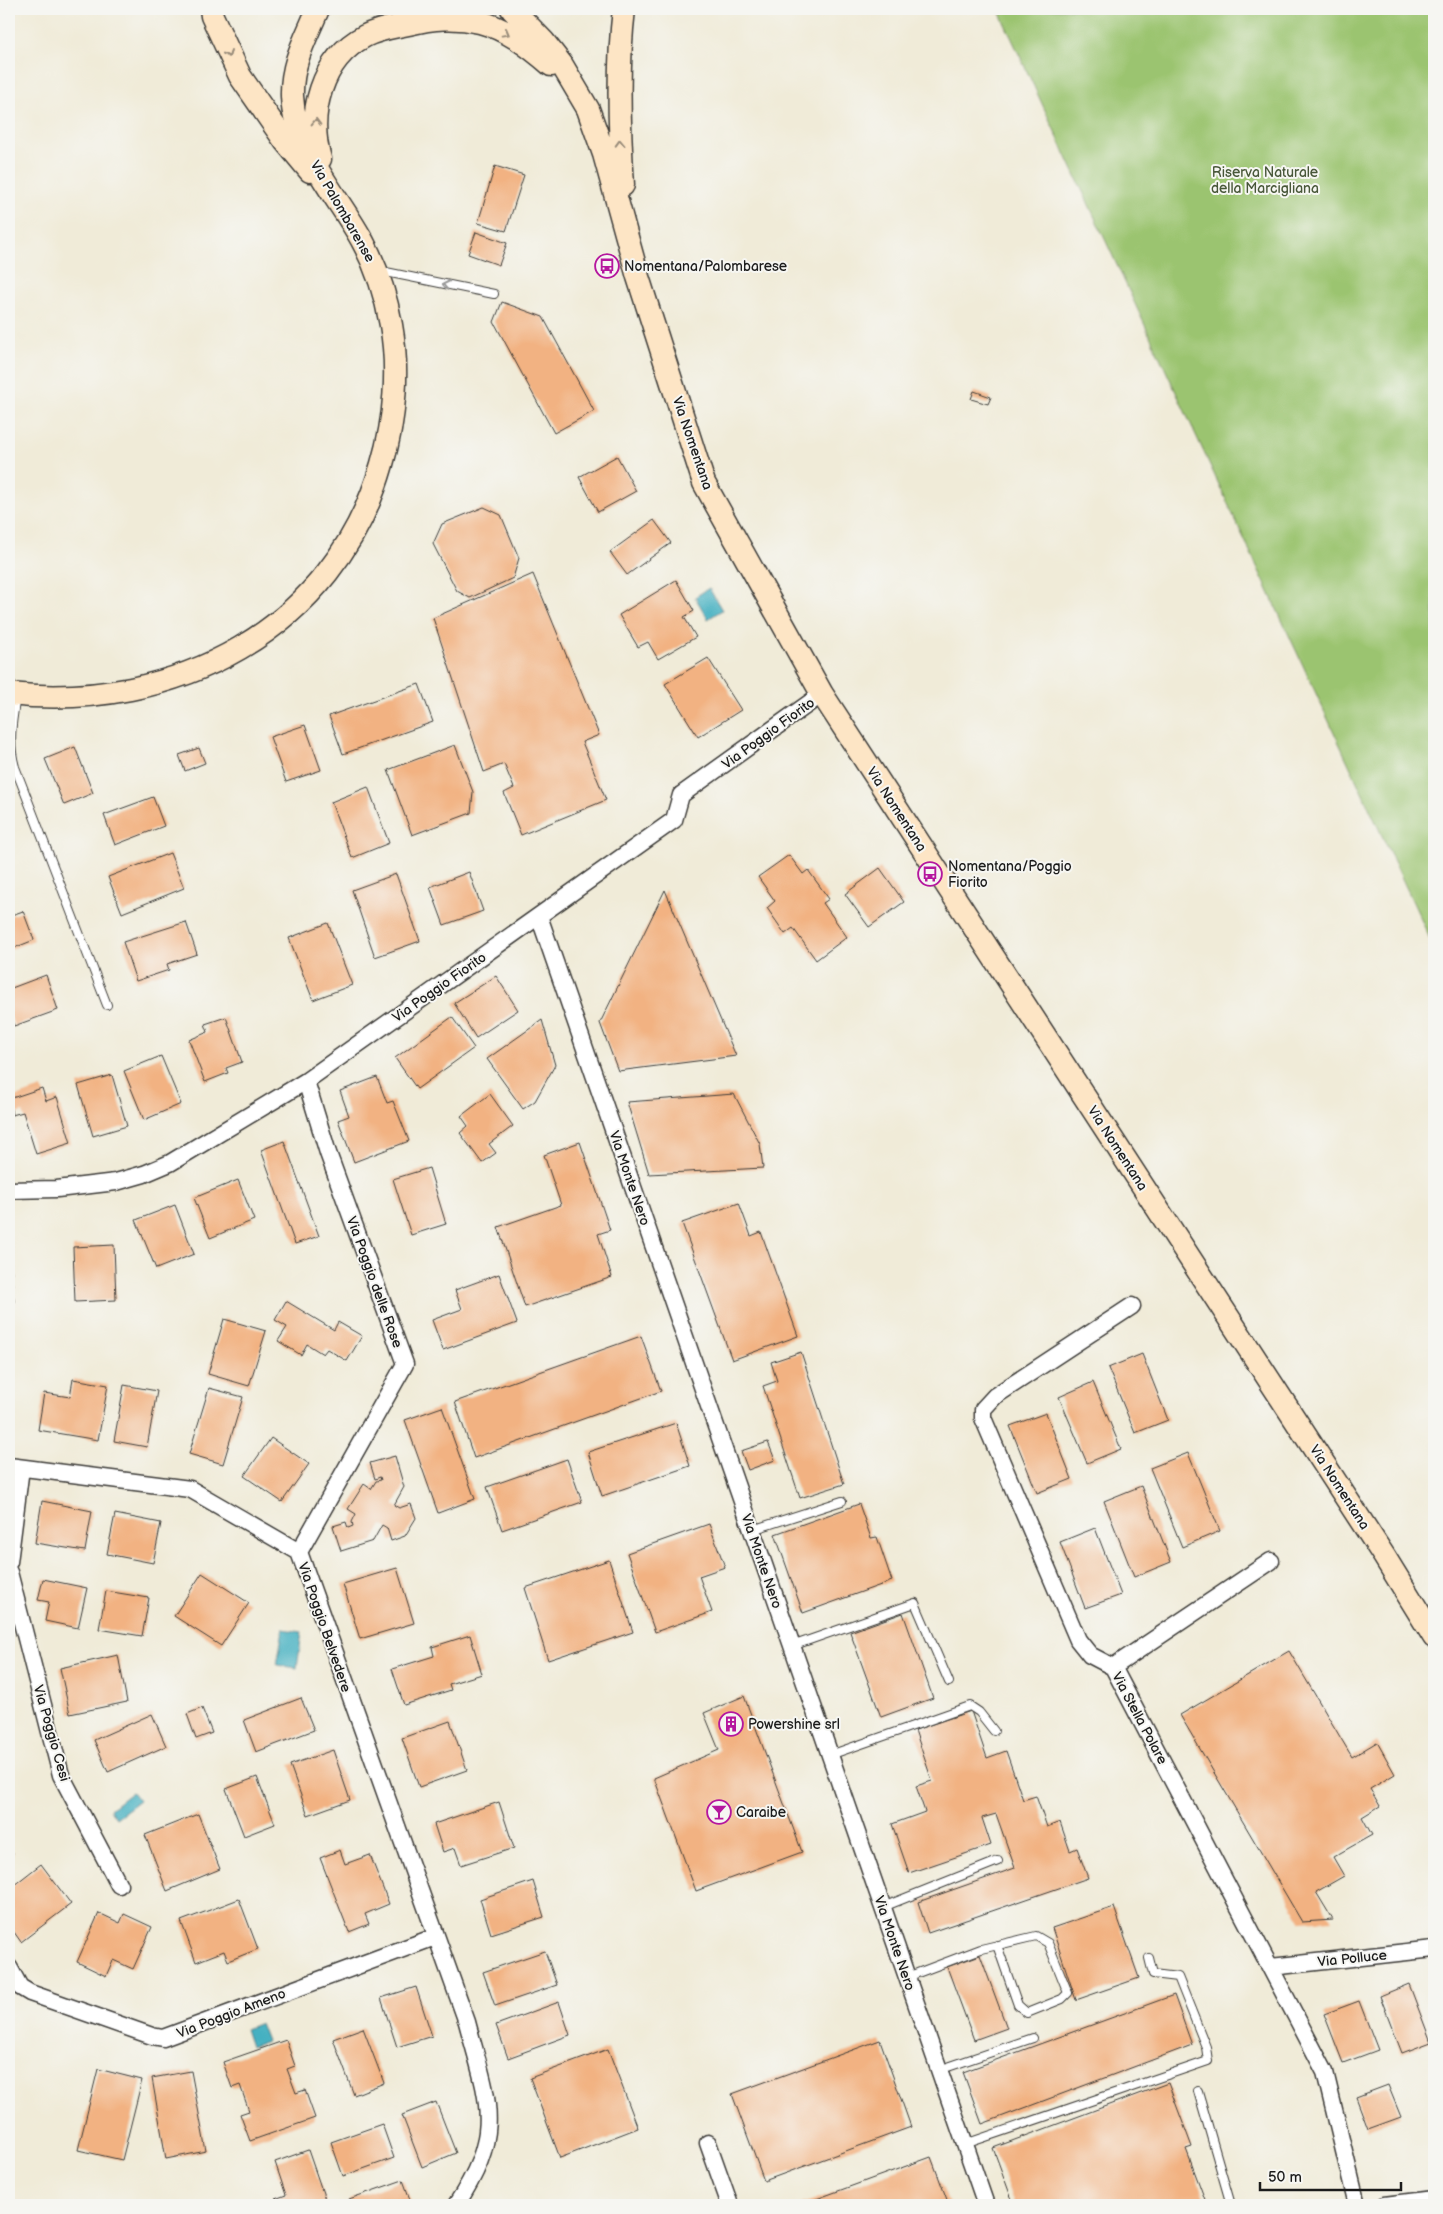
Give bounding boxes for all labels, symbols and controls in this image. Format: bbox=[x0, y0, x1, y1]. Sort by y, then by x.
one-way arrow bbox=[501, 27, 510, 37]
one-way arrow bbox=[222, 49, 233, 58]
one-way arrow bbox=[311, 117, 321, 125]
one-way arrow bbox=[615, 138, 625, 146]
street label: Via Palombarense bbox=[307, 157, 379, 265]
park label: Riserva Naturale della Marcigliana bbox=[1211, 164, 1319, 197]
bus stop icon: Nomentana/Palombarese bbox=[594, 253, 620, 279]
place label: Nomentana/Palombarese bbox=[624, 258, 787, 275]
one-way arrow bbox=[442, 280, 451, 290]
street label: Via Nomentana bbox=[669, 394, 716, 492]
street label: Via Poggio Fiorito bbox=[718, 694, 818, 773]
street label: Via Nomentana bbox=[863, 764, 930, 855]
place label: Nomentana/Poggio Fiorito bbox=[948, 858, 1072, 891]
bus stop icon: Nomentana/Poggio Fiorito bbox=[917, 861, 943, 887]
street label: Via Poggio Fiorito bbox=[389, 949, 490, 1026]
street label: Via Nomentana bbox=[1084, 1103, 1151, 1194]
street label: Via Monte Nero bbox=[605, 1129, 654, 1228]
street label: Via Poggio delle Rose bbox=[343, 1214, 406, 1350]
street label: Via Nomentana bbox=[1306, 1442, 1373, 1533]
street label: Via Monte Nero bbox=[737, 1512, 786, 1611]
street label: Via Poggio Belvedere bbox=[294, 1560, 355, 1694]
street label: Via Stella Polare bbox=[1108, 1669, 1171, 1767]
street label: Via Poggio Cesi bbox=[30, 1683, 73, 1783]
building icon: Powershine srl bbox=[718, 1711, 744, 1737]
place label: Powershine srl bbox=[748, 1716, 840, 1733]
bar icon: Caraibe bbox=[706, 1799, 732, 1825]
place label: Caraibe bbox=[736, 1804, 786, 1821]
street label: Via Monte Nero bbox=[870, 1894, 919, 1993]
street label: Via Polluce bbox=[1317, 1946, 1388, 1971]
street label: Via Poggio Ameno bbox=[174, 1985, 288, 2042]
scale bar bbox=[1260, 2159, 1402, 2191]
text: 50 m bbox=[1268, 2168, 1302, 2187]

